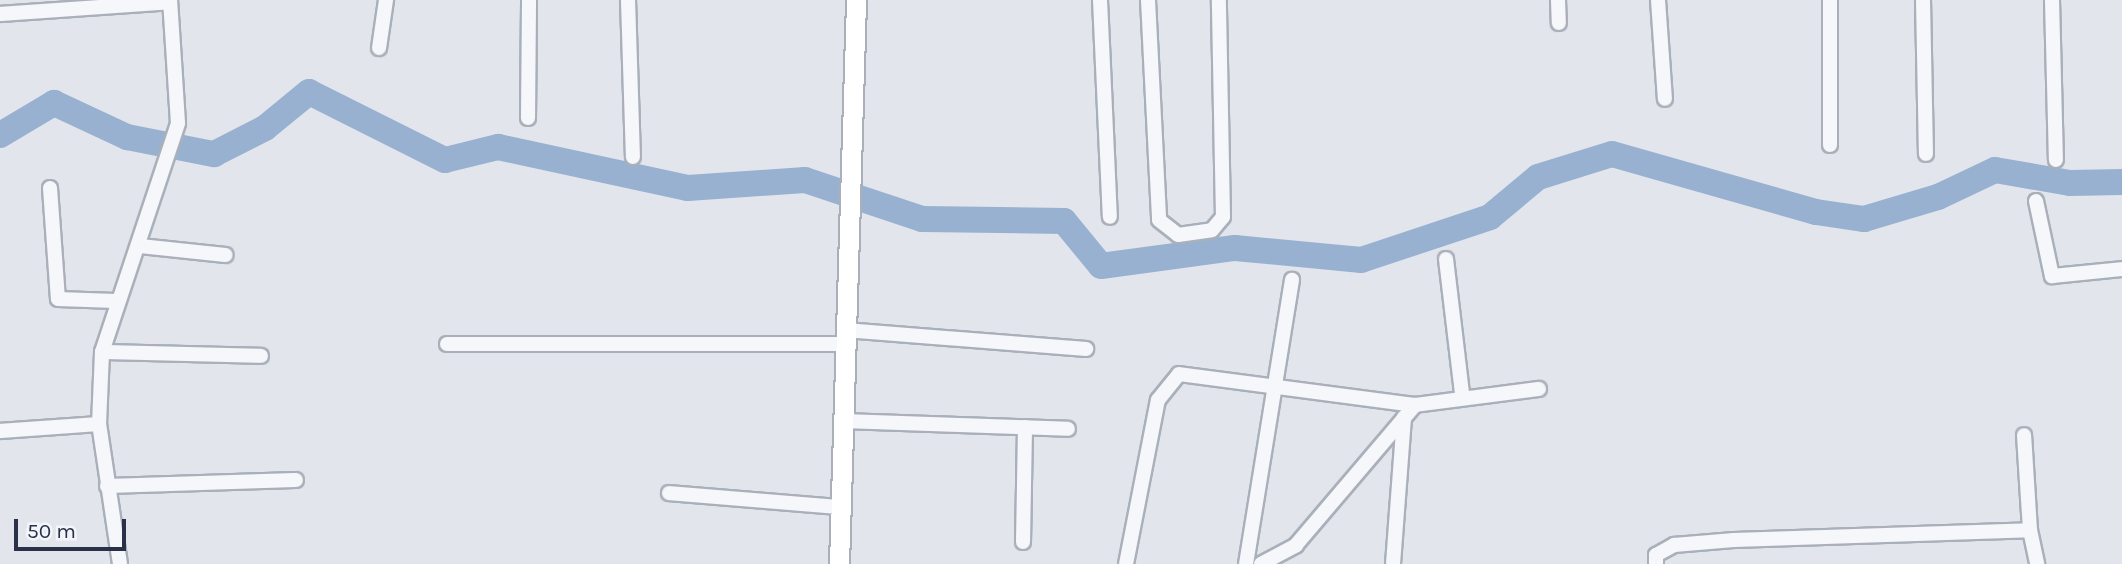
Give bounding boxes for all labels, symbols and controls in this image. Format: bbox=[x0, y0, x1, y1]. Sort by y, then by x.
scale bar bbox=[18, 504, 130, 548]
text: 50 m bbox=[27, 519, 76, 543]

